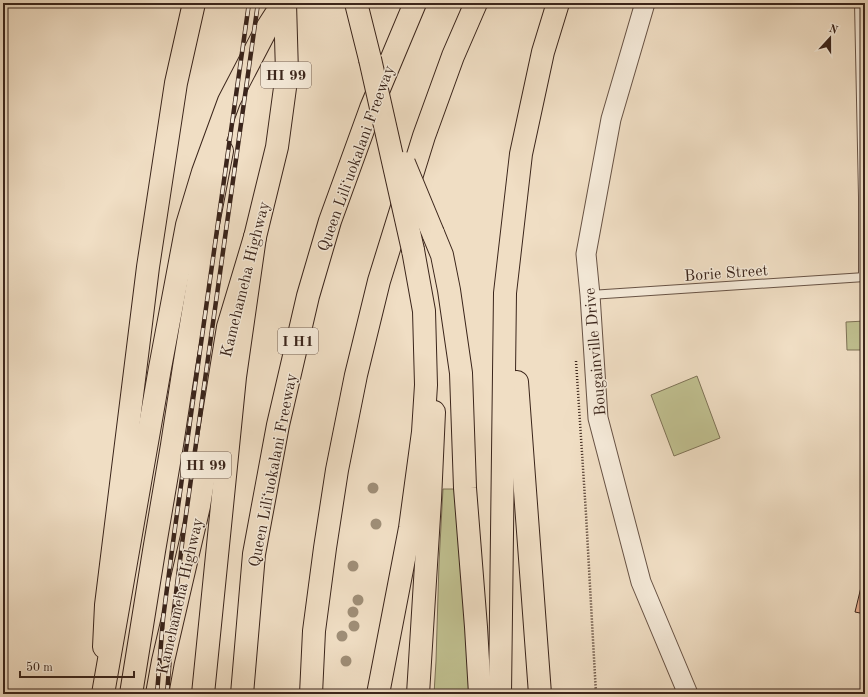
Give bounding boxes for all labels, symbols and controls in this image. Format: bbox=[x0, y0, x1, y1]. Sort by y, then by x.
north arrow bbox=[810, 18, 850, 58]
text: N bbox=[827, 23, 839, 37]
road number: HI 99 bbox=[261, 62, 311, 88]
street label: Queen Liliʻuokalani Freeway bbox=[316, 63, 398, 254]
street label: Kamehameha Highway bbox=[219, 199, 273, 359]
street label: Borie Street bbox=[684, 263, 769, 285]
street label: Bougainville Drive bbox=[582, 287, 610, 417]
road number: I H1 bbox=[278, 328, 318, 354]
street label: Queen Liliʻuokalani Freeway bbox=[247, 372, 301, 569]
road number: HI 99 bbox=[181, 452, 231, 478]
street label: Kamehameha Highway bbox=[155, 516, 207, 676]
scale bar bbox=[20, 653, 134, 679]
text: 50 m bbox=[26, 661, 53, 674]

